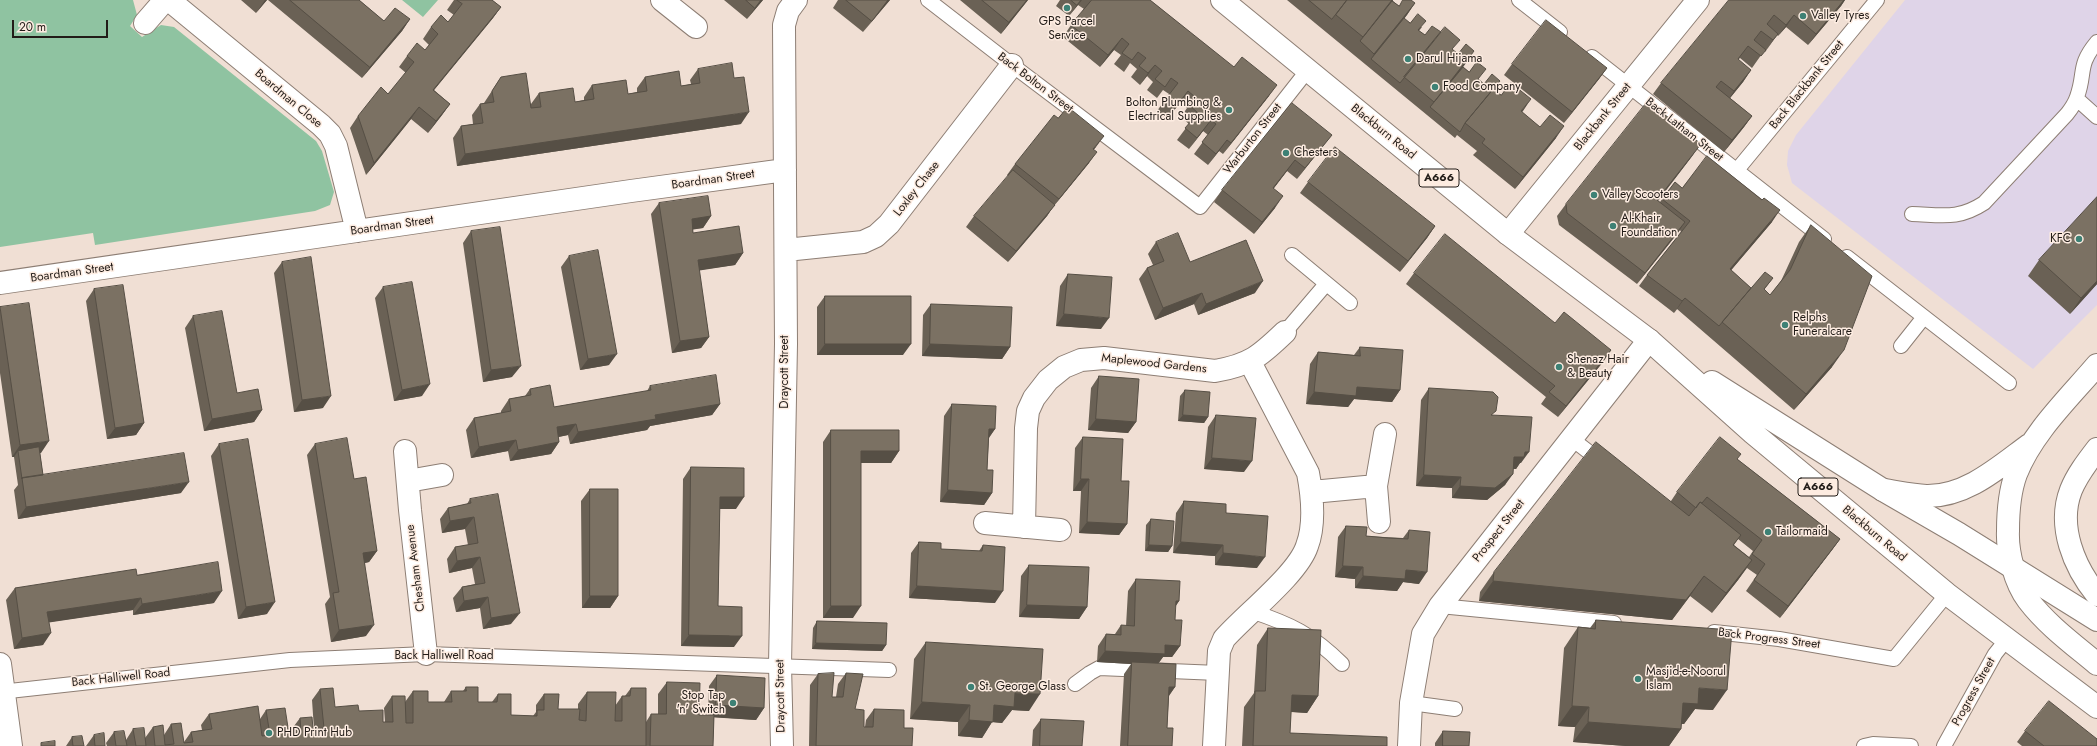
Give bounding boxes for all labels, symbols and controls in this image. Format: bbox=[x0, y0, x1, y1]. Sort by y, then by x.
marker: GPS Parcel Service bbox=[1062, 3, 1072, 13]
place label: Valley Tyres bbox=[1811, 9, 1869, 23]
marker: Valley Tyres bbox=[1798, 11, 1808, 21]
scale bar bbox=[14, 12, 110, 38]
place label: GPS Parcel Service bbox=[1039, 15, 1095, 43]
text: 20 m bbox=[19, 18, 46, 36]
street label: Back Blackbank Street bbox=[1767, 38, 1847, 132]
street label: Back Bolton Street bbox=[994, 50, 1076, 116]
place label: Darul Hijama bbox=[1416, 52, 1482, 66]
marker: Darul Hijama bbox=[1403, 54, 1413, 64]
street label: Boardman Close bbox=[251, 67, 325, 131]
place label: Food Company bbox=[1443, 80, 1520, 94]
street label: Blackbank Street bbox=[1571, 80, 1635, 154]
marker: Food Company bbox=[1430, 82, 1440, 92]
street label: Back Latham Street bbox=[1642, 95, 1726, 165]
place label: Bolton Plumbing & Electrical Supplies bbox=[1126, 96, 1221, 124]
street label: Warburton Street bbox=[1221, 101, 1285, 177]
street label: Blackburn Road bbox=[1348, 101, 1418, 163]
marker: Bolton Plumbing & Electrical Supplies bbox=[1224, 105, 1234, 115]
place label: Chesters bbox=[1294, 146, 1338, 160]
marker: Chesters bbox=[1281, 148, 1291, 158]
street label: Loxley Chase bbox=[891, 159, 943, 219]
street label: Boardman Street bbox=[671, 167, 755, 193]
road number: A666 bbox=[1419, 169, 1459, 187]
place label: Valley Scooters bbox=[1602, 188, 1678, 202]
marker: Valley Scooters bbox=[1589, 190, 1599, 200]
place label: Al-Khair Foundation bbox=[1621, 212, 1677, 240]
street label: Boardman Street bbox=[350, 213, 434, 239]
marker: Al-Khair Foundation bbox=[1608, 221, 1618, 231]
place label: KFC bbox=[2050, 232, 2071, 246]
marker: KFC bbox=[2074, 234, 2084, 244]
street label: Boardman Street bbox=[30, 260, 114, 286]
place label: Relphs Funeralcare bbox=[1793, 311, 1852, 339]
marker: Relphs Funeralcare bbox=[1780, 320, 1790, 330]
street label: Draycott Street bbox=[778, 335, 792, 409]
street label: Maplewood Gardens bbox=[1101, 351, 1207, 377]
place label: Shenaz Hair & Beauty bbox=[1567, 353, 1629, 381]
marker: Shenaz Hair & Beauty bbox=[1554, 362, 1564, 372]
road number: A666 bbox=[1798, 478, 1838, 496]
street label: Prospect Street bbox=[1470, 497, 1528, 565]
street label: Blackburn Road bbox=[1839, 503, 1909, 565]
street label: Chesham Avenue bbox=[403, 523, 429, 613]
place label: Tailormaid bbox=[1776, 525, 1828, 539]
marker: Tailormaid bbox=[1763, 527, 1773, 537]
street label: Back Progress Street bbox=[1717, 626, 1821, 652]
street label: Back Halliwell Road bbox=[394, 649, 494, 663]
street label: Progress Street bbox=[1949, 655, 1999, 729]
street label: Draycott Street bbox=[773, 659, 789, 733]
place label: Masjid-e-Noorul Islam bbox=[1646, 665, 1726, 693]
street label: Back Halliwell Road bbox=[71, 666, 171, 690]
marker: Masjid-e-Noorul Islam bbox=[1633, 674, 1643, 684]
place label: St. George Glass bbox=[979, 680, 1066, 694]
marker: St. George Glass bbox=[966, 682, 976, 692]
place label: Stop Tap 'n' Switch bbox=[676, 689, 725, 717]
marker: Stop Tap 'n' Switch bbox=[728, 698, 738, 708]
place label: PHD Print Hub bbox=[277, 726, 352, 740]
marker: PHD Print Hub bbox=[264, 728, 274, 738]

